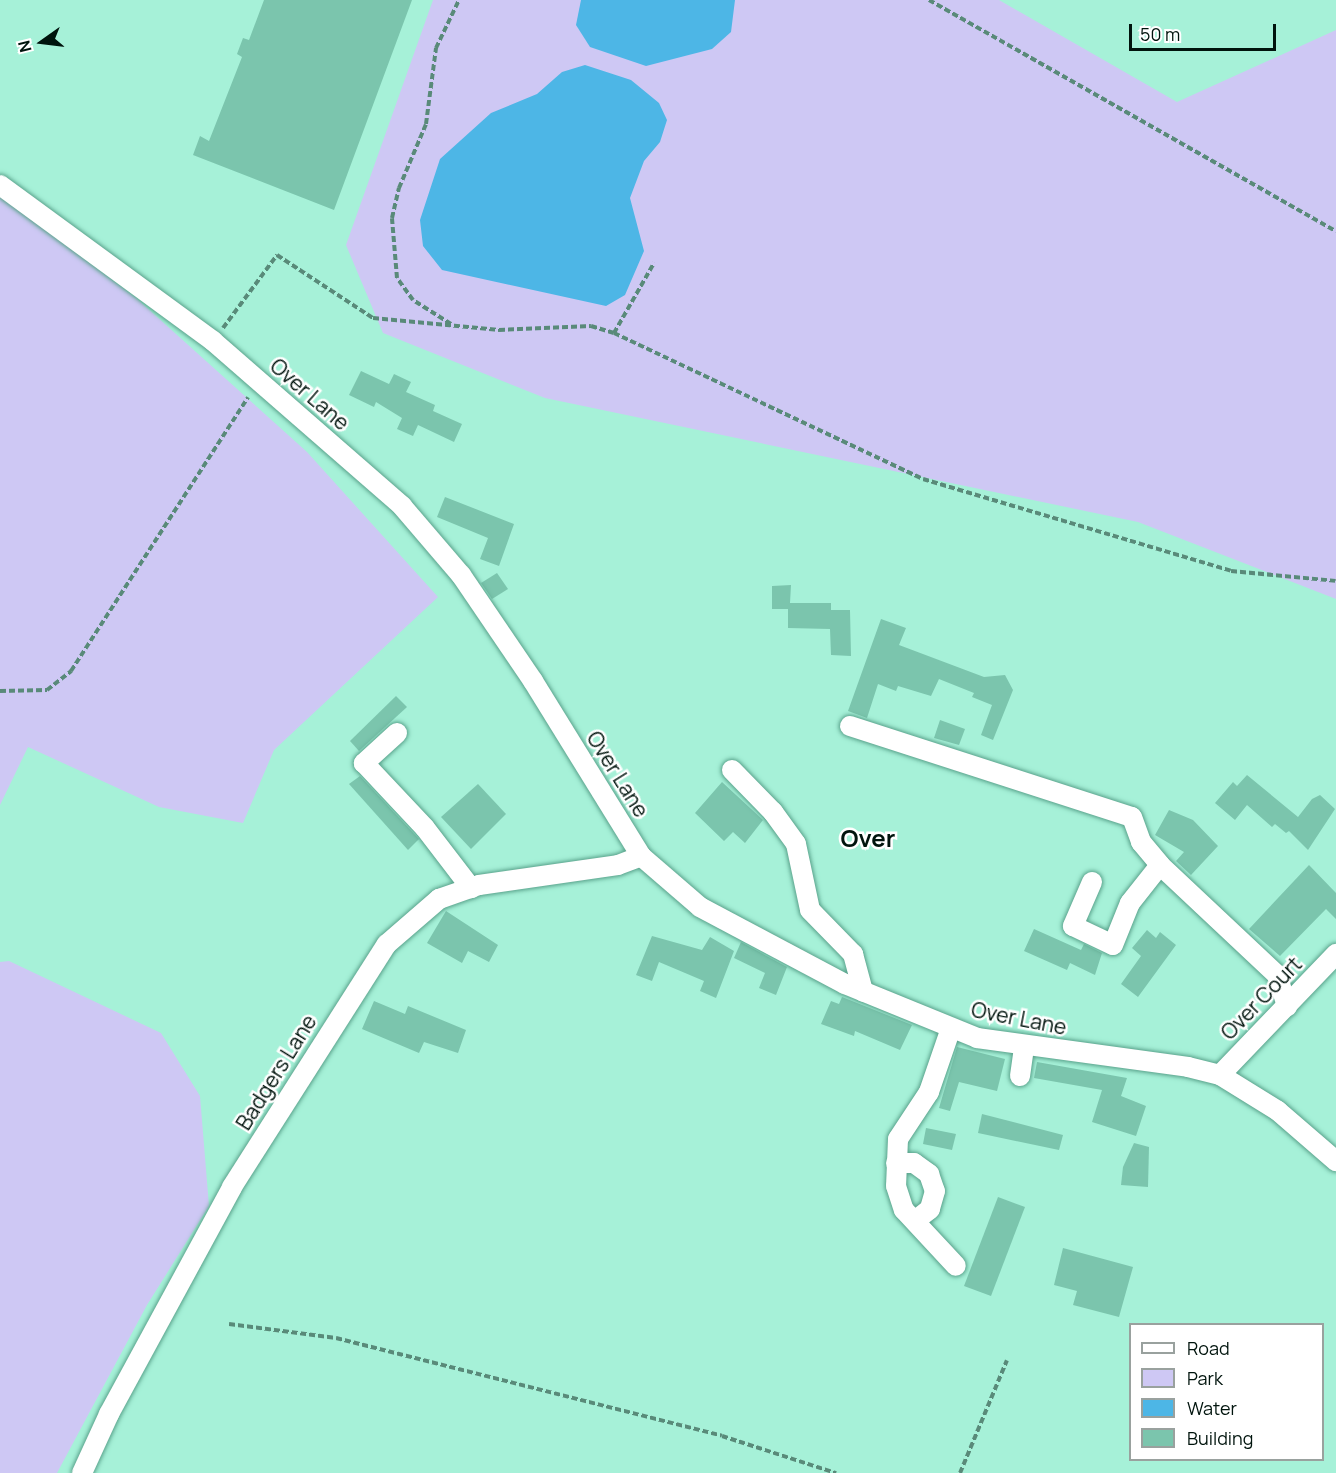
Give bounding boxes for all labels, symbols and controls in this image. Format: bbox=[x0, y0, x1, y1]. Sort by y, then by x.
north arrow bbox=[12, 12, 72, 72]
scale bar bbox=[1132, 12, 1279, 50]
text: 50 m bbox=[1140, 22, 1180, 46]
text: N bbox=[12, 38, 37, 55]
street label: Over Lane bbox=[265, 353, 355, 435]
street label: Over Lane bbox=[582, 726, 654, 822]
district label: Over bbox=[841, 824, 895, 852]
street label: Over Court bbox=[1215, 951, 1307, 1045]
street label: Over Lane bbox=[969, 996, 1069, 1040]
street label: Badgers Lane bbox=[231, 1010, 321, 1134]
legend bbox=[1129, 1323, 1324, 1461]
text: Road bbox=[1187, 1336, 1230, 1360]
text: Park bbox=[1187, 1366, 1223, 1390]
text: Water bbox=[1187, 1396, 1237, 1420]
text: Building bbox=[1187, 1426, 1253, 1450]

